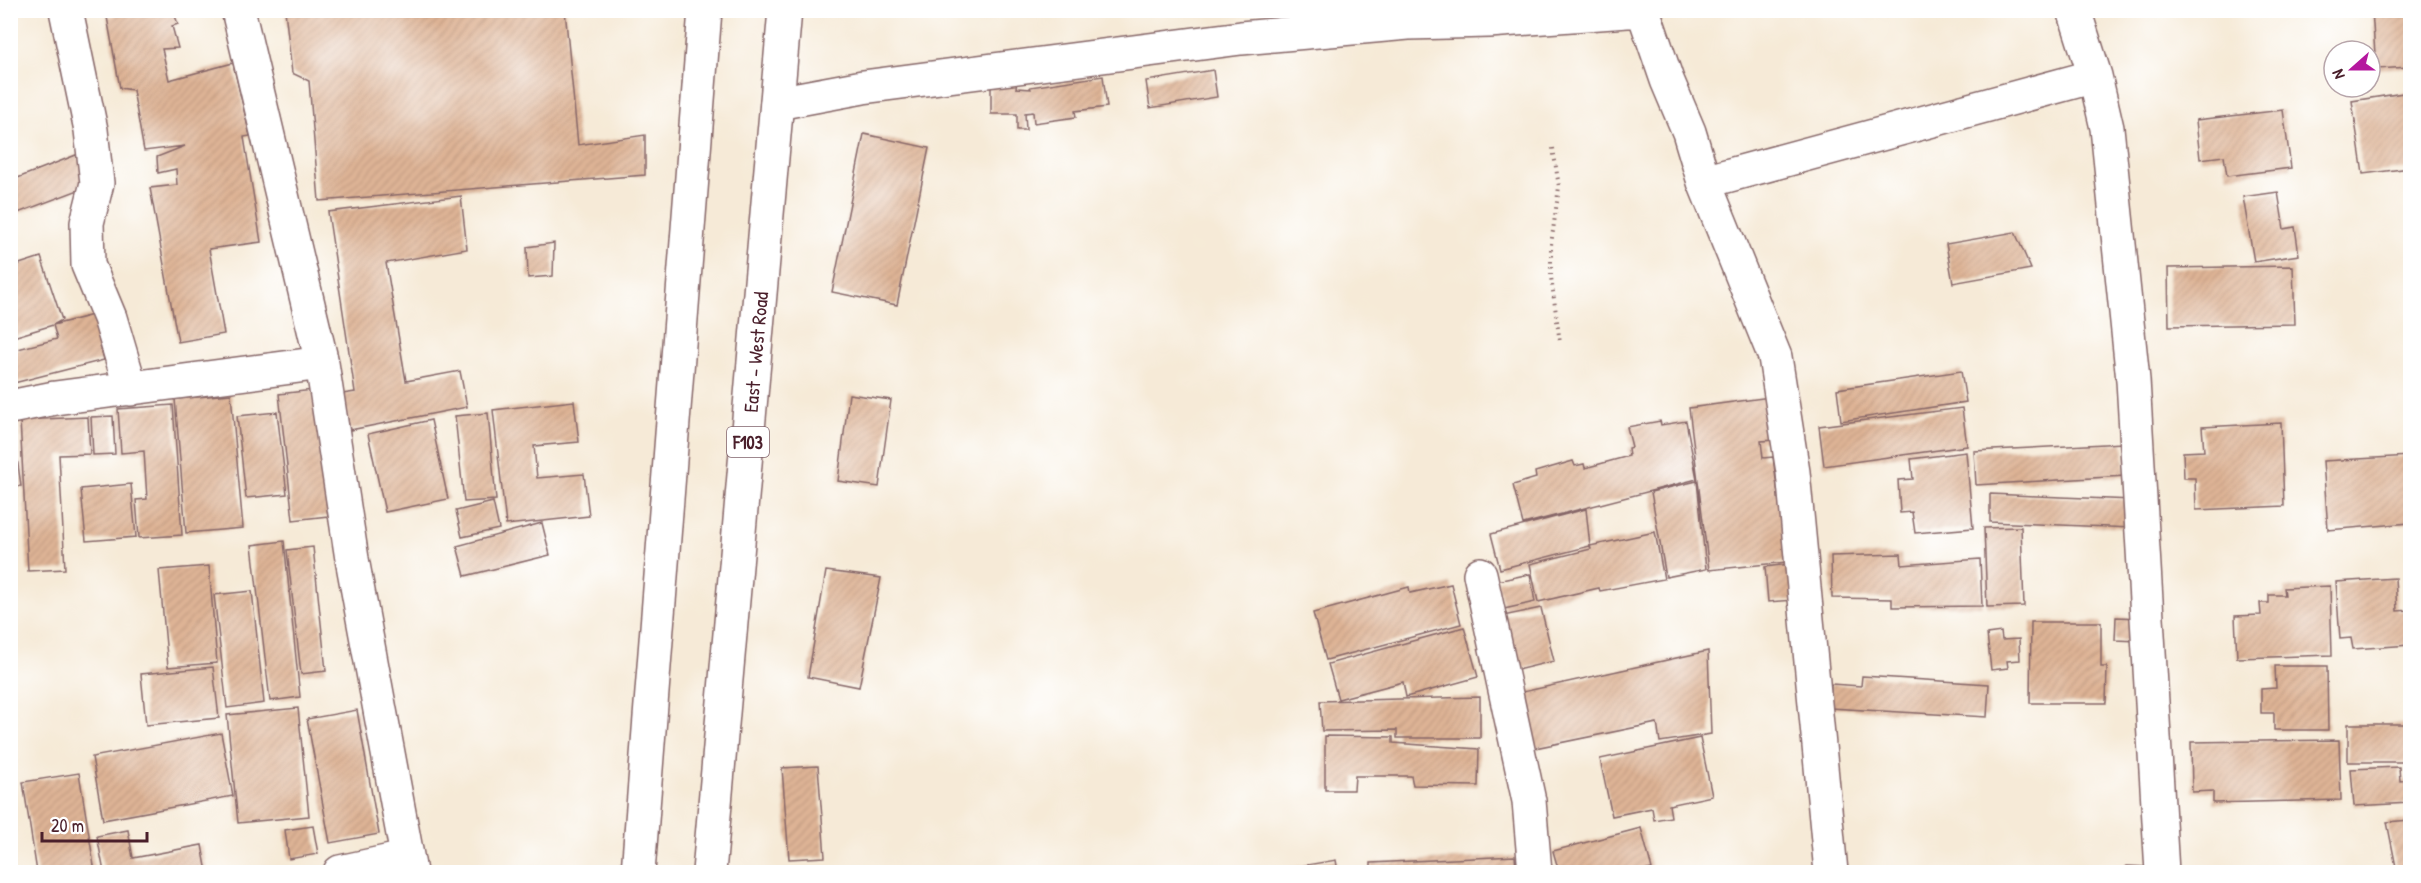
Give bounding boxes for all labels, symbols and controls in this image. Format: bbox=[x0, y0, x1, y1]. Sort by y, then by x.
north arrow bbox=[2322, 39, 2382, 99]
text: N bbox=[2326, 66, 2350, 82]
street label: East - West Road bbox=[736, 290, 774, 413]
road number: F103 bbox=[727, 427, 769, 457]
scale bar bbox=[42, 805, 147, 843]
text: 20 m bbox=[51, 813, 84, 838]

